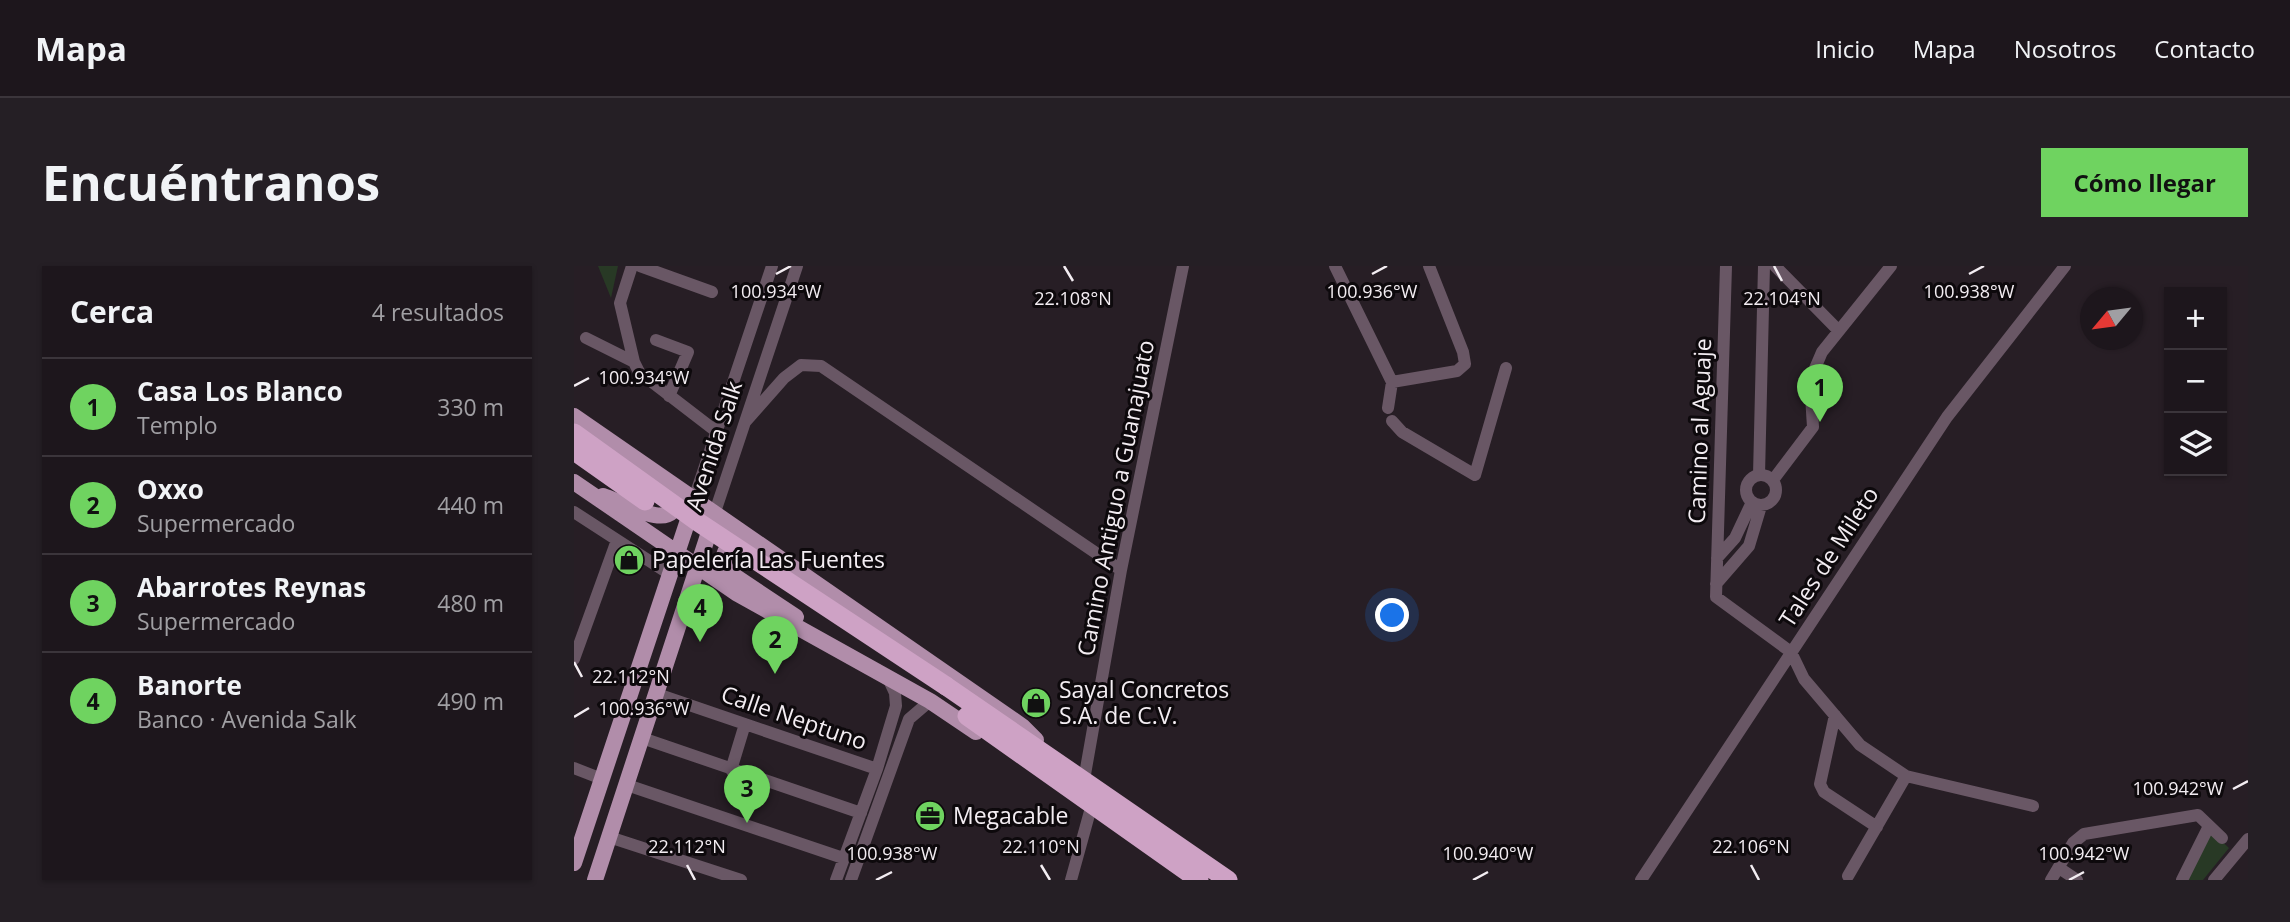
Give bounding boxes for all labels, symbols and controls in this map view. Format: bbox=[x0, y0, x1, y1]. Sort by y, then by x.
text: Mapa bbox=[35, 26, 127, 71]
text: Inicio bbox=[1815, 32, 1875, 65]
text: Mapa bbox=[1913, 32, 1976, 65]
text: Nosotros bbox=[2014, 32, 2116, 65]
text: Contacto bbox=[2154, 32, 2255, 65]
button: Cómo llegar bbox=[2041, 148, 2248, 217]
text: Encuéntranos bbox=[42, 149, 380, 215]
text: 100.934°W bbox=[731, 279, 822, 303]
text: 100.936°W bbox=[1327, 279, 1418, 303]
text: 100.938°W bbox=[1924, 279, 2015, 303]
text: 22.108°N bbox=[1034, 286, 1112, 310]
text: 22.104°N bbox=[1743, 286, 1821, 310]
north arrow bbox=[2080, 287, 2143, 350]
map controls bbox=[2164, 287, 2227, 476]
button: + bbox=[2164, 287, 2227, 350]
text: Cerca bbox=[70, 291, 154, 332]
text: 4 resultados bbox=[372, 296, 504, 328]
street label: Camino Antiguo a Guanajuato bbox=[1069, 337, 1161, 659]
street label: Camino al Aguaje bbox=[1680, 338, 1718, 524]
button: − bbox=[2164, 350, 2227, 413]
pin: 1 bbox=[1797, 364, 1843, 422]
text: 100.934°W bbox=[599, 365, 690, 389]
text: Casa Los Blanco bbox=[137, 373, 343, 409]
street label: Avenida Salk bbox=[677, 377, 749, 515]
text: 1 bbox=[86, 391, 100, 423]
text: 330 m bbox=[437, 391, 504, 423]
text: Templo bbox=[137, 409, 218, 441]
button: layers bbox=[2164, 413, 2227, 476]
text: Oxxo bbox=[137, 471, 204, 507]
street label: Tales de Mileto bbox=[1771, 480, 1886, 633]
text: 2 bbox=[86, 489, 100, 521]
text: 440 m bbox=[437, 489, 504, 521]
text: Supermercado bbox=[137, 507, 295, 539]
shop icon: Papelería Las Fuentes bbox=[612, 543, 646, 577]
place label: Papelería Las Fuentes bbox=[652, 543, 885, 575]
text: Abarrotes Reynas bbox=[137, 569, 366, 605]
pin: 4 bbox=[677, 584, 723, 642]
text: 3 bbox=[86, 587, 100, 619]
text: 480 m bbox=[437, 587, 504, 619]
your location bbox=[1375, 598, 1409, 632]
text: Supermercado bbox=[137, 605, 295, 637]
pin: 2 bbox=[752, 616, 798, 674]
text: 22.112°N bbox=[592, 664, 670, 688]
text: Banorte bbox=[137, 667, 242, 703]
place label: Sayal Concretos S.A. de C.V. bbox=[1059, 673, 1229, 731]
street label: Calle Neptuno bbox=[717, 677, 872, 757]
text: 4 bbox=[86, 685, 100, 717]
text: 490 m bbox=[437, 685, 504, 717]
shop icon: Sayal Concretos S.A. de C.V. bbox=[1019, 686, 1053, 720]
text: 100.936°W bbox=[599, 696, 690, 720]
text: Banco · Avenida Salk bbox=[137, 703, 357, 735]
pin: 3 bbox=[724, 765, 770, 823]
text: 100.942°W bbox=[2133, 776, 2224, 800]
office icon: Megacable bbox=[913, 799, 947, 833]
place label: Megacable bbox=[953, 799, 1068, 831]
text: 22.112°N bbox=[648, 834, 726, 858]
text: 22.110°N bbox=[1002, 834, 1080, 858]
text: 22.106°N bbox=[1712, 834, 1790, 858]
text: 100.938°W bbox=[847, 841, 938, 865]
text: 100.940°W bbox=[1443, 841, 1534, 865]
text: 100.942°W bbox=[2039, 841, 2130, 865]

